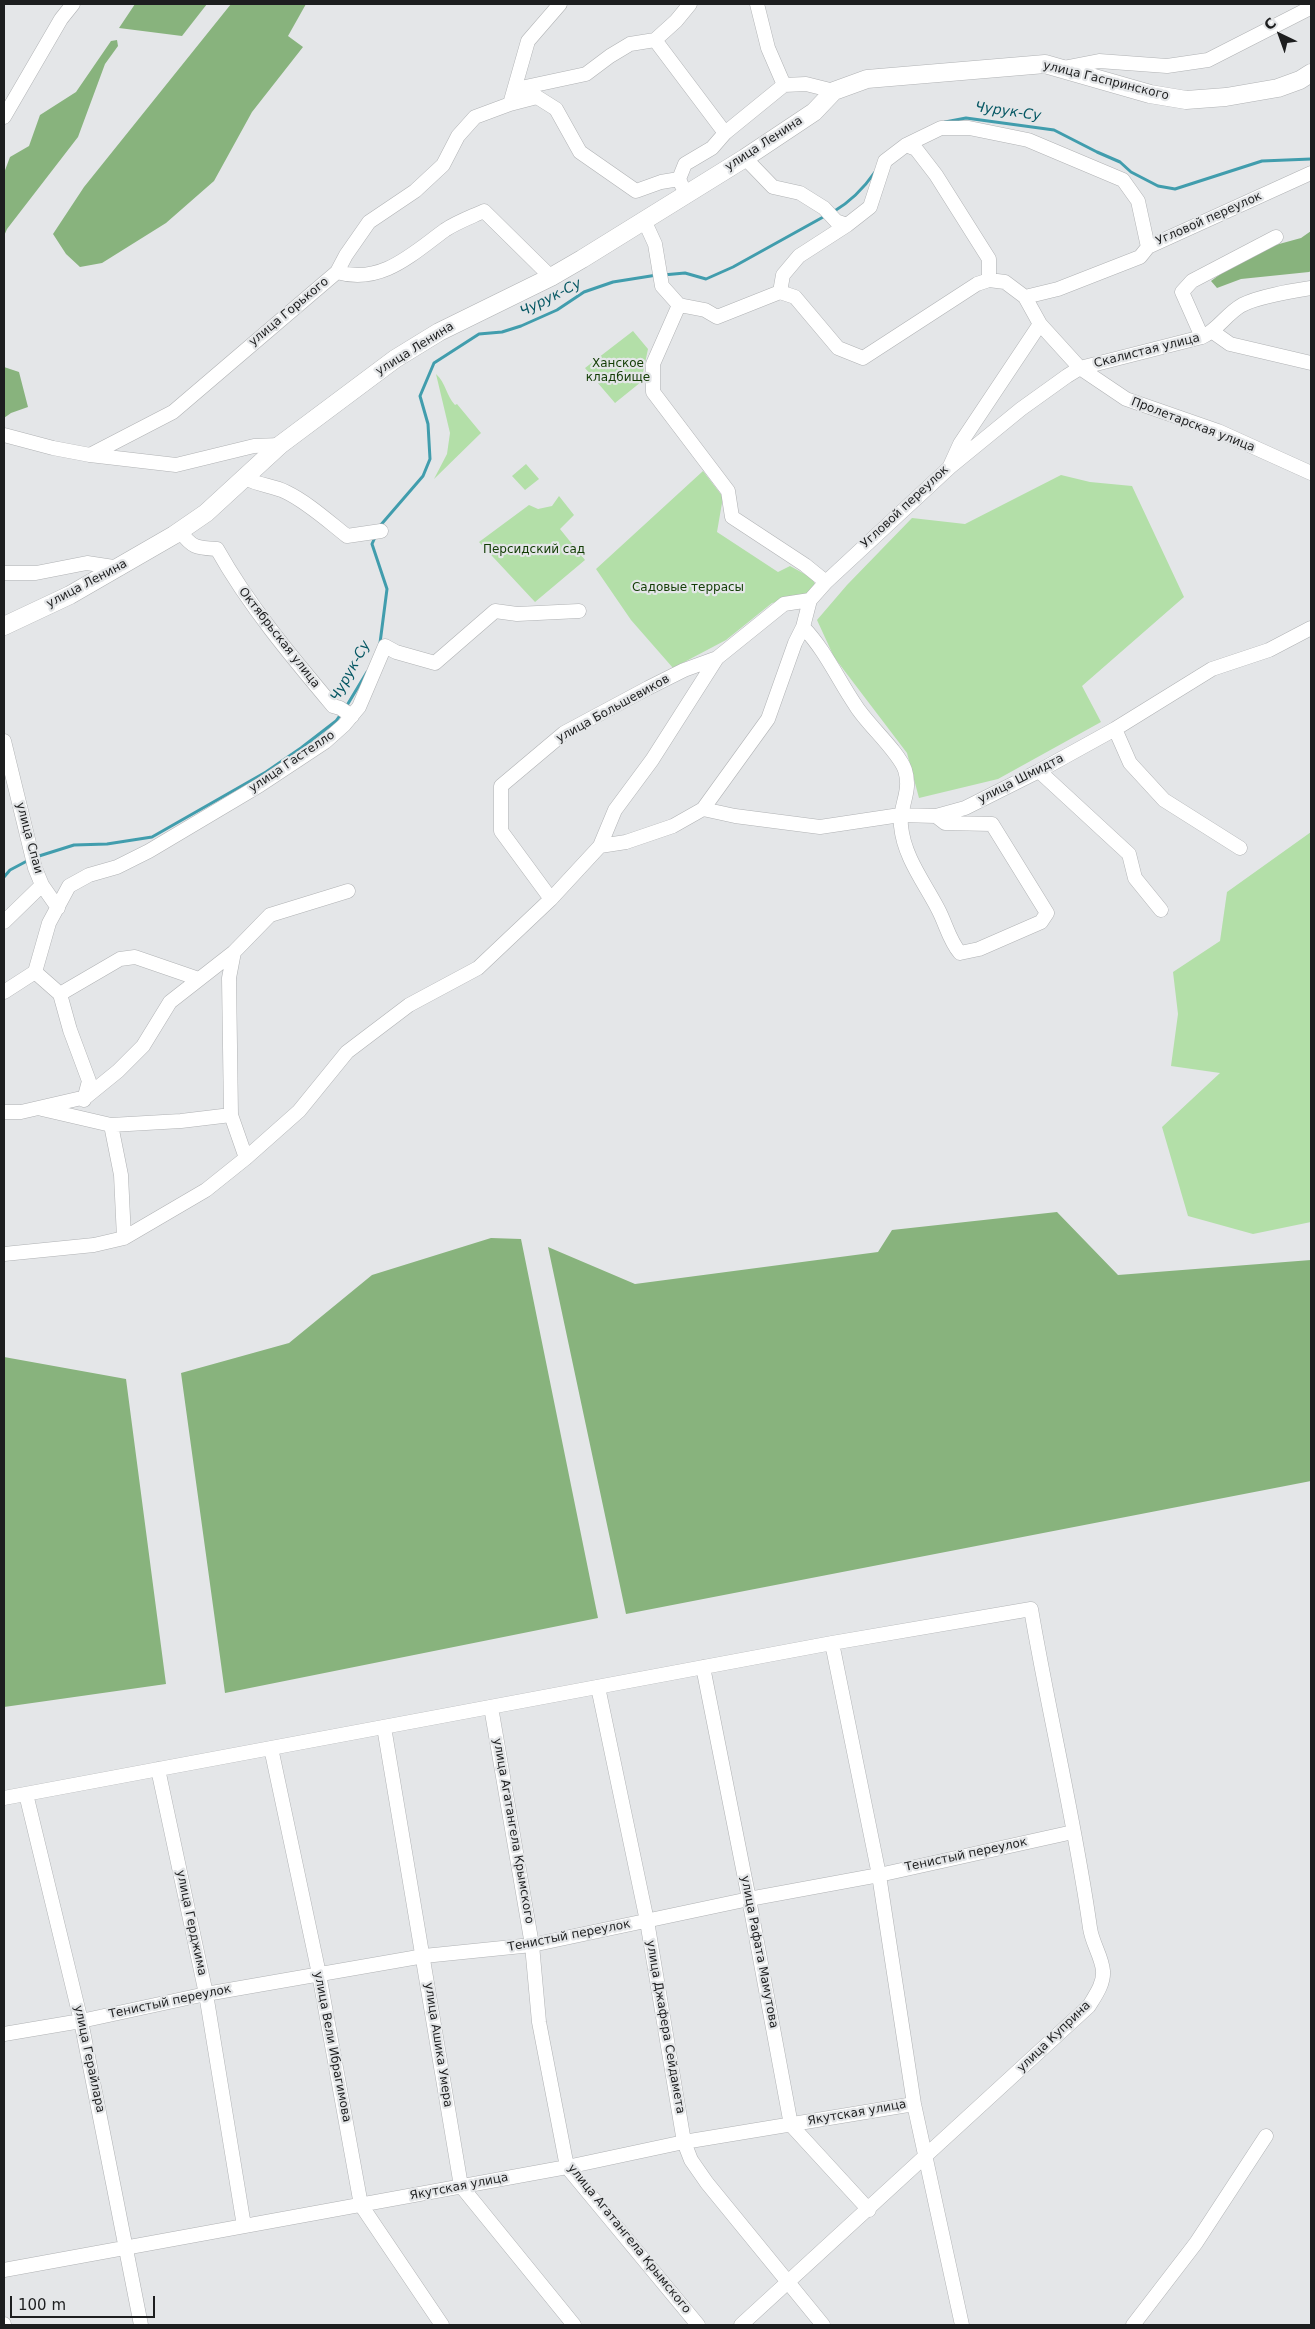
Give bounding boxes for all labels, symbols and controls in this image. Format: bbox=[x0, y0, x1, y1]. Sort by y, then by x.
north arrow bbox=[1255, 10, 1305, 60]
text: С bbox=[1261, 14, 1279, 33]
street label: улица Гаспринского bbox=[1042, 58, 1170, 104]
water label: Чурук-Су bbox=[974, 99, 1042, 125]
street label: улица Ленина bbox=[723, 114, 805, 174]
street label: Угловой переулок bbox=[1154, 189, 1264, 249]
street label: улица Горького bbox=[246, 275, 332, 349]
water label: Чурук-Су bbox=[518, 275, 584, 321]
street label: улица Ленина bbox=[373, 319, 457, 379]
street label: Скалистая улица bbox=[1093, 331, 1201, 371]
park label: Ханское кладбище bbox=[586, 357, 650, 385]
street label: Пролетарская улица bbox=[1129, 395, 1257, 455]
street label: Угловой переулок bbox=[858, 463, 952, 551]
park label: Персидский сад bbox=[483, 543, 585, 557]
street label: улица Ленина bbox=[44, 557, 130, 611]
park label: Садовые террасы bbox=[632, 581, 744, 595]
street label: Октябрьская улица bbox=[235, 585, 323, 691]
water label: Чурук-Су bbox=[328, 638, 374, 704]
street label: улица Большевиков bbox=[554, 672, 672, 746]
street label: улица Гастелло bbox=[246, 728, 338, 796]
street label: улица Шмидта bbox=[976, 751, 1066, 807]
street label: улица Спаи bbox=[13, 801, 45, 875]
street label: улица Агатангела Крымского bbox=[490, 1737, 536, 1925]
street label: Тенистый переулок bbox=[904, 1835, 1028, 1875]
street label: улица Герджима bbox=[173, 1869, 209, 1977]
street label: улица Рафата Мамутова bbox=[737, 1875, 781, 2029]
street label: Тенистый переулок bbox=[506, 1917, 632, 1955]
street label: улица Джафера Сейдамета bbox=[643, 1939, 687, 2115]
street label: улица Вели Ибрагимова bbox=[310, 1970, 354, 2124]
street label: Тенистый переулок bbox=[108, 1982, 232, 2022]
street label: улица Ашика Умера bbox=[421, 1982, 455, 2108]
street label: улица Куприна bbox=[1014, 1998, 1094, 2076]
street label: улица Герайлара bbox=[71, 2004, 107, 2114]
street label: Якутская улица bbox=[807, 2097, 907, 2129]
street label: улица Агатангела Крымского bbox=[564, 2161, 694, 2317]
street label: Якутская улица bbox=[409, 2170, 509, 2204]
scale bar bbox=[12, 2286, 158, 2318]
text: 100 m bbox=[18, 2296, 66, 2314]

